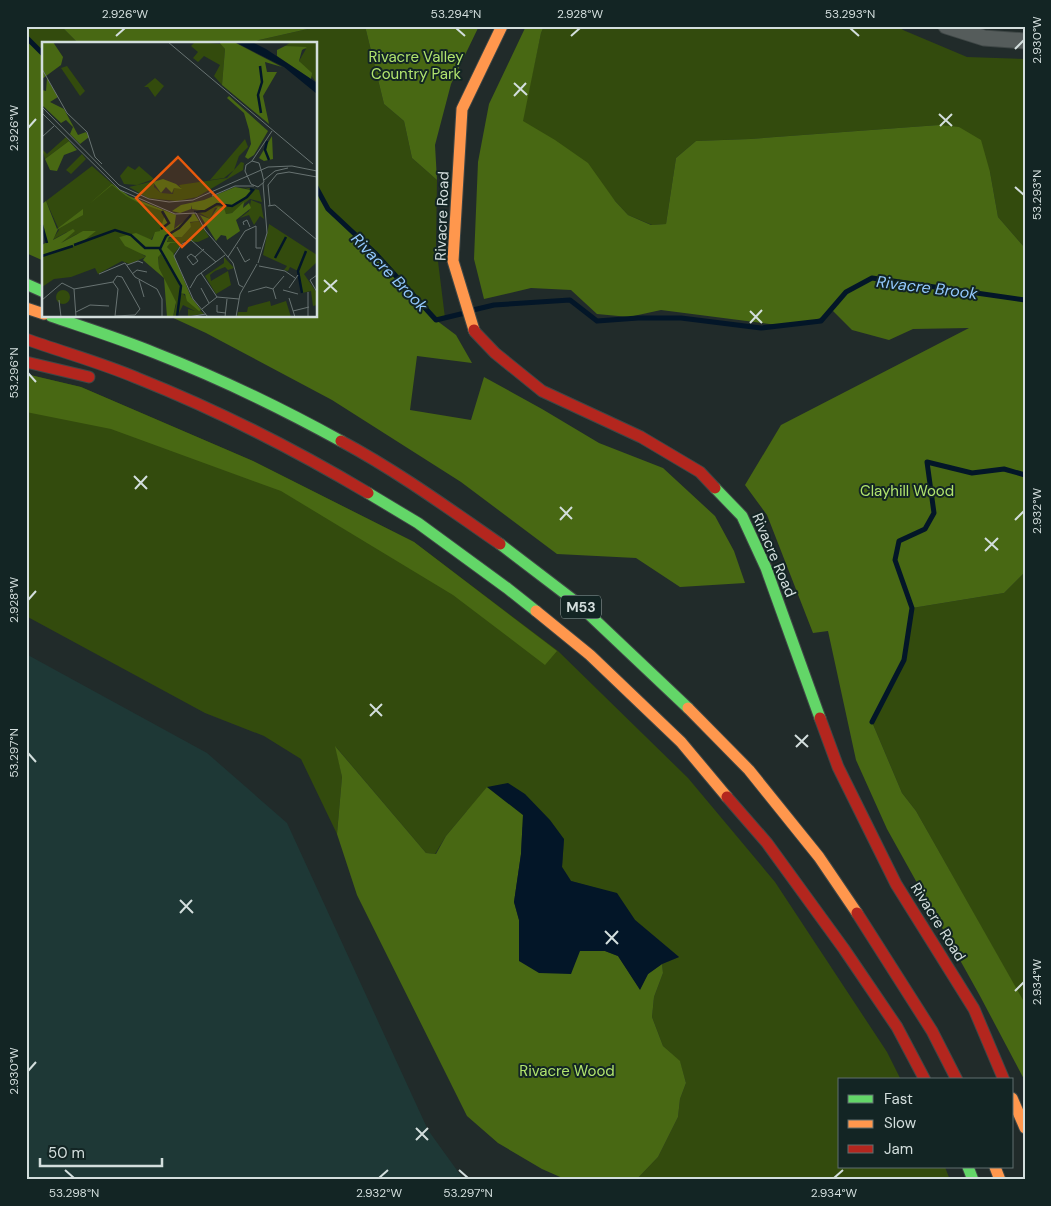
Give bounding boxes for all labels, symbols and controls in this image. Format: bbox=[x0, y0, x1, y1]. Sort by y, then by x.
text: 2.926°W bbox=[102, 6, 149, 22]
text: 53.294°N bbox=[431, 6, 481, 22]
text: 2.928°W bbox=[557, 6, 603, 22]
text: 53.293°N bbox=[825, 6, 875, 22]
text: 2.930°W bbox=[1029, 16, 1045, 64]
inset map bbox=[42, 42, 318, 318]
park label: Rivacre Valley Country Park bbox=[368, 47, 464, 84]
text: 2.926°W bbox=[6, 104, 22, 151]
text: 53.293°N bbox=[1029, 170, 1045, 220]
street label: Rivacre Road bbox=[430, 171, 454, 261]
water label: Rivacre Brook bbox=[347, 228, 433, 317]
water label: Rivacre Brook bbox=[875, 271, 980, 304]
text: 53.296°N bbox=[6, 347, 22, 399]
park label: Clayhill Wood bbox=[860, 481, 954, 501]
text: 2.932°W bbox=[1029, 488, 1045, 534]
street label: Rivacre Road bbox=[747, 510, 801, 600]
text: 2.928°W bbox=[6, 577, 22, 623]
road number: M53 bbox=[561, 596, 601, 618]
text: 53.297°N bbox=[6, 728, 22, 778]
street label: Rivacre Road bbox=[906, 879, 970, 965]
text: 2.934°W bbox=[1029, 958, 1045, 1005]
text: 2.930°W bbox=[6, 1047, 22, 1095]
park label: Rivacre Wood bbox=[519, 1061, 615, 1081]
legend bbox=[838, 1078, 1014, 1168]
text: Fast bbox=[884, 1089, 913, 1109]
text: Slow bbox=[884, 1113, 917, 1133]
scale bar bbox=[40, 1136, 162, 1168]
text: Jam bbox=[884, 1139, 913, 1159]
text: 50 m bbox=[48, 1143, 85, 1163]
text: 53.298°N bbox=[49, 1185, 99, 1201]
text: 2.932°W bbox=[356, 1185, 402, 1201]
text: 53.297°N bbox=[443, 1185, 493, 1201]
text: 2.934°W bbox=[811, 1185, 858, 1201]

